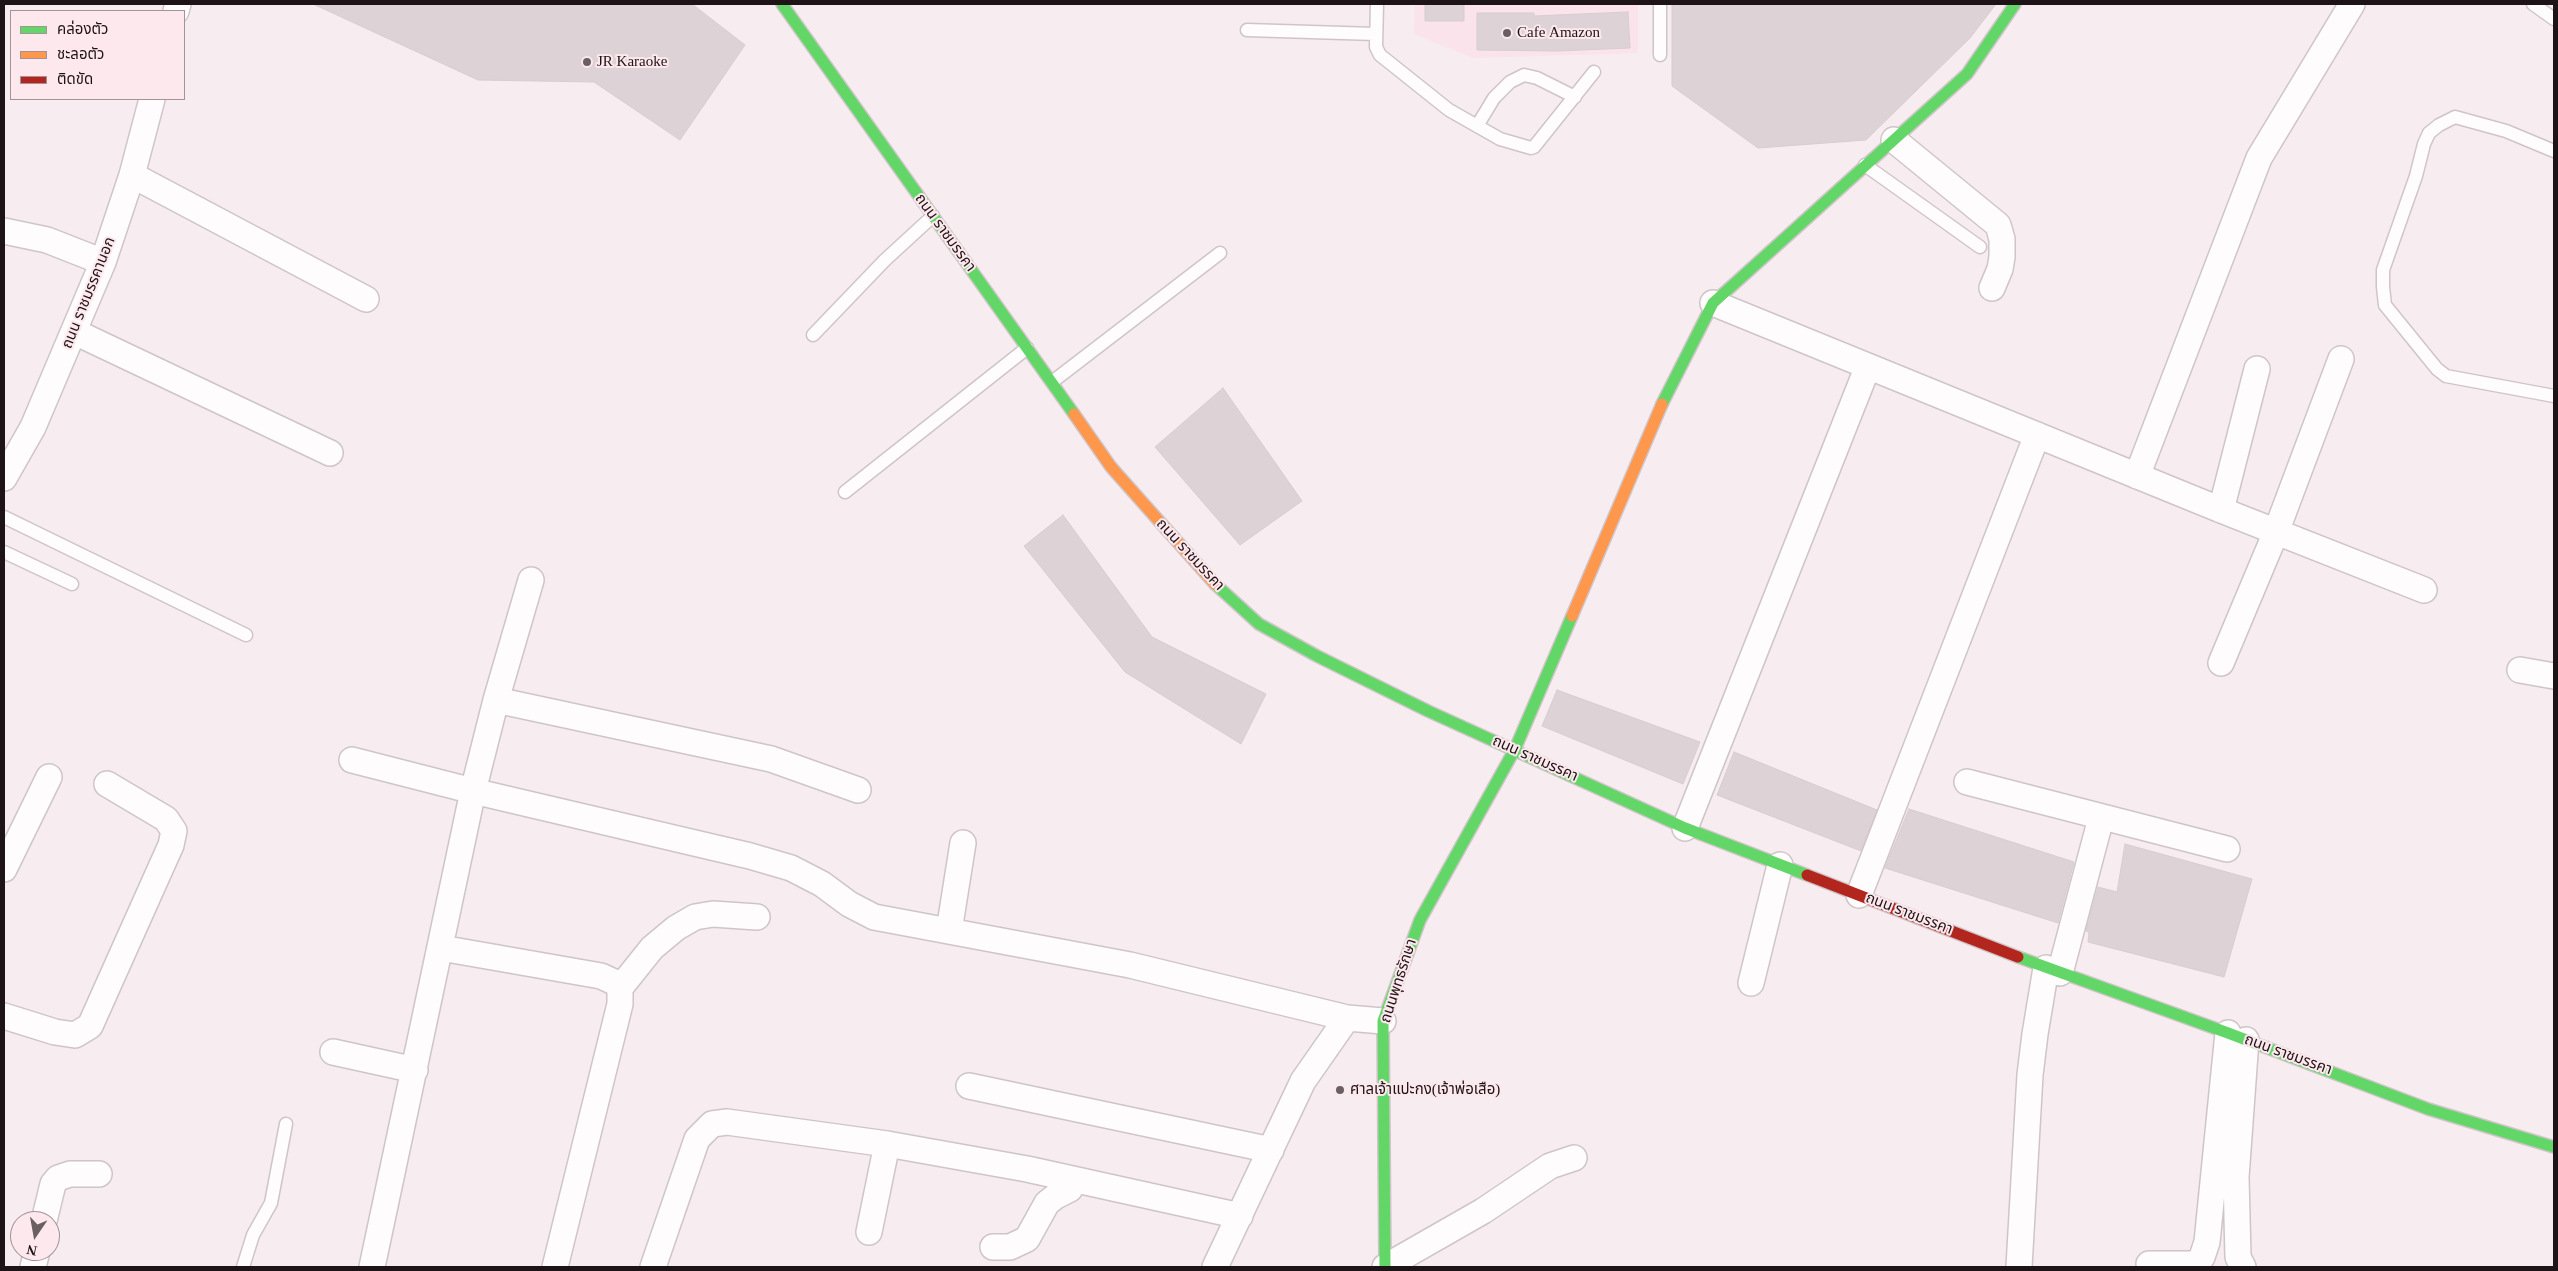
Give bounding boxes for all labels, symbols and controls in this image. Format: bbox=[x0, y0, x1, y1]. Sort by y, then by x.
legend bbox=[10, 10, 185, 100]
text: คล่องตัว bbox=[57, 21, 108, 37]
place label: Cafe Amazon bbox=[1517, 24, 1600, 42]
marker: Cafe Amazon bbox=[1501, 27, 1513, 39]
text: ชะลอตัว bbox=[57, 46, 104, 62]
place label: JR Karaoke bbox=[597, 53, 667, 71]
marker: JR Karaoke bbox=[581, 56, 593, 68]
text: ติดขัด bbox=[57, 71, 93, 87]
street label: ถนน ราชมรรคา bbox=[911, 191, 979, 275]
street label: ถนน ราชมรรคานอก bbox=[58, 235, 120, 351]
street label: ถนน ราชมรรคา bbox=[1152, 515, 1228, 595]
street label: ถนน ราชมรรคา bbox=[1489, 732, 1581, 786]
street label: ถนน ราชมรรคา bbox=[1863, 889, 1955, 939]
street label: ถนนพุทธรักษา bbox=[1377, 937, 1421, 1025]
street label: ถนน ราชมรรคา bbox=[2242, 1031, 2334, 1079]
place label: ศาลเจ้าแปะกง(เจ้าพ่อเสือ) bbox=[1350, 1081, 1500, 1099]
marker: ศาลเจ้าแปะกง(เจ้าพ่อเสือ) bbox=[1334, 1084, 1346, 1096]
north arrow bbox=[10, 1211, 60, 1261]
text: N bbox=[25, 1242, 38, 1259]

